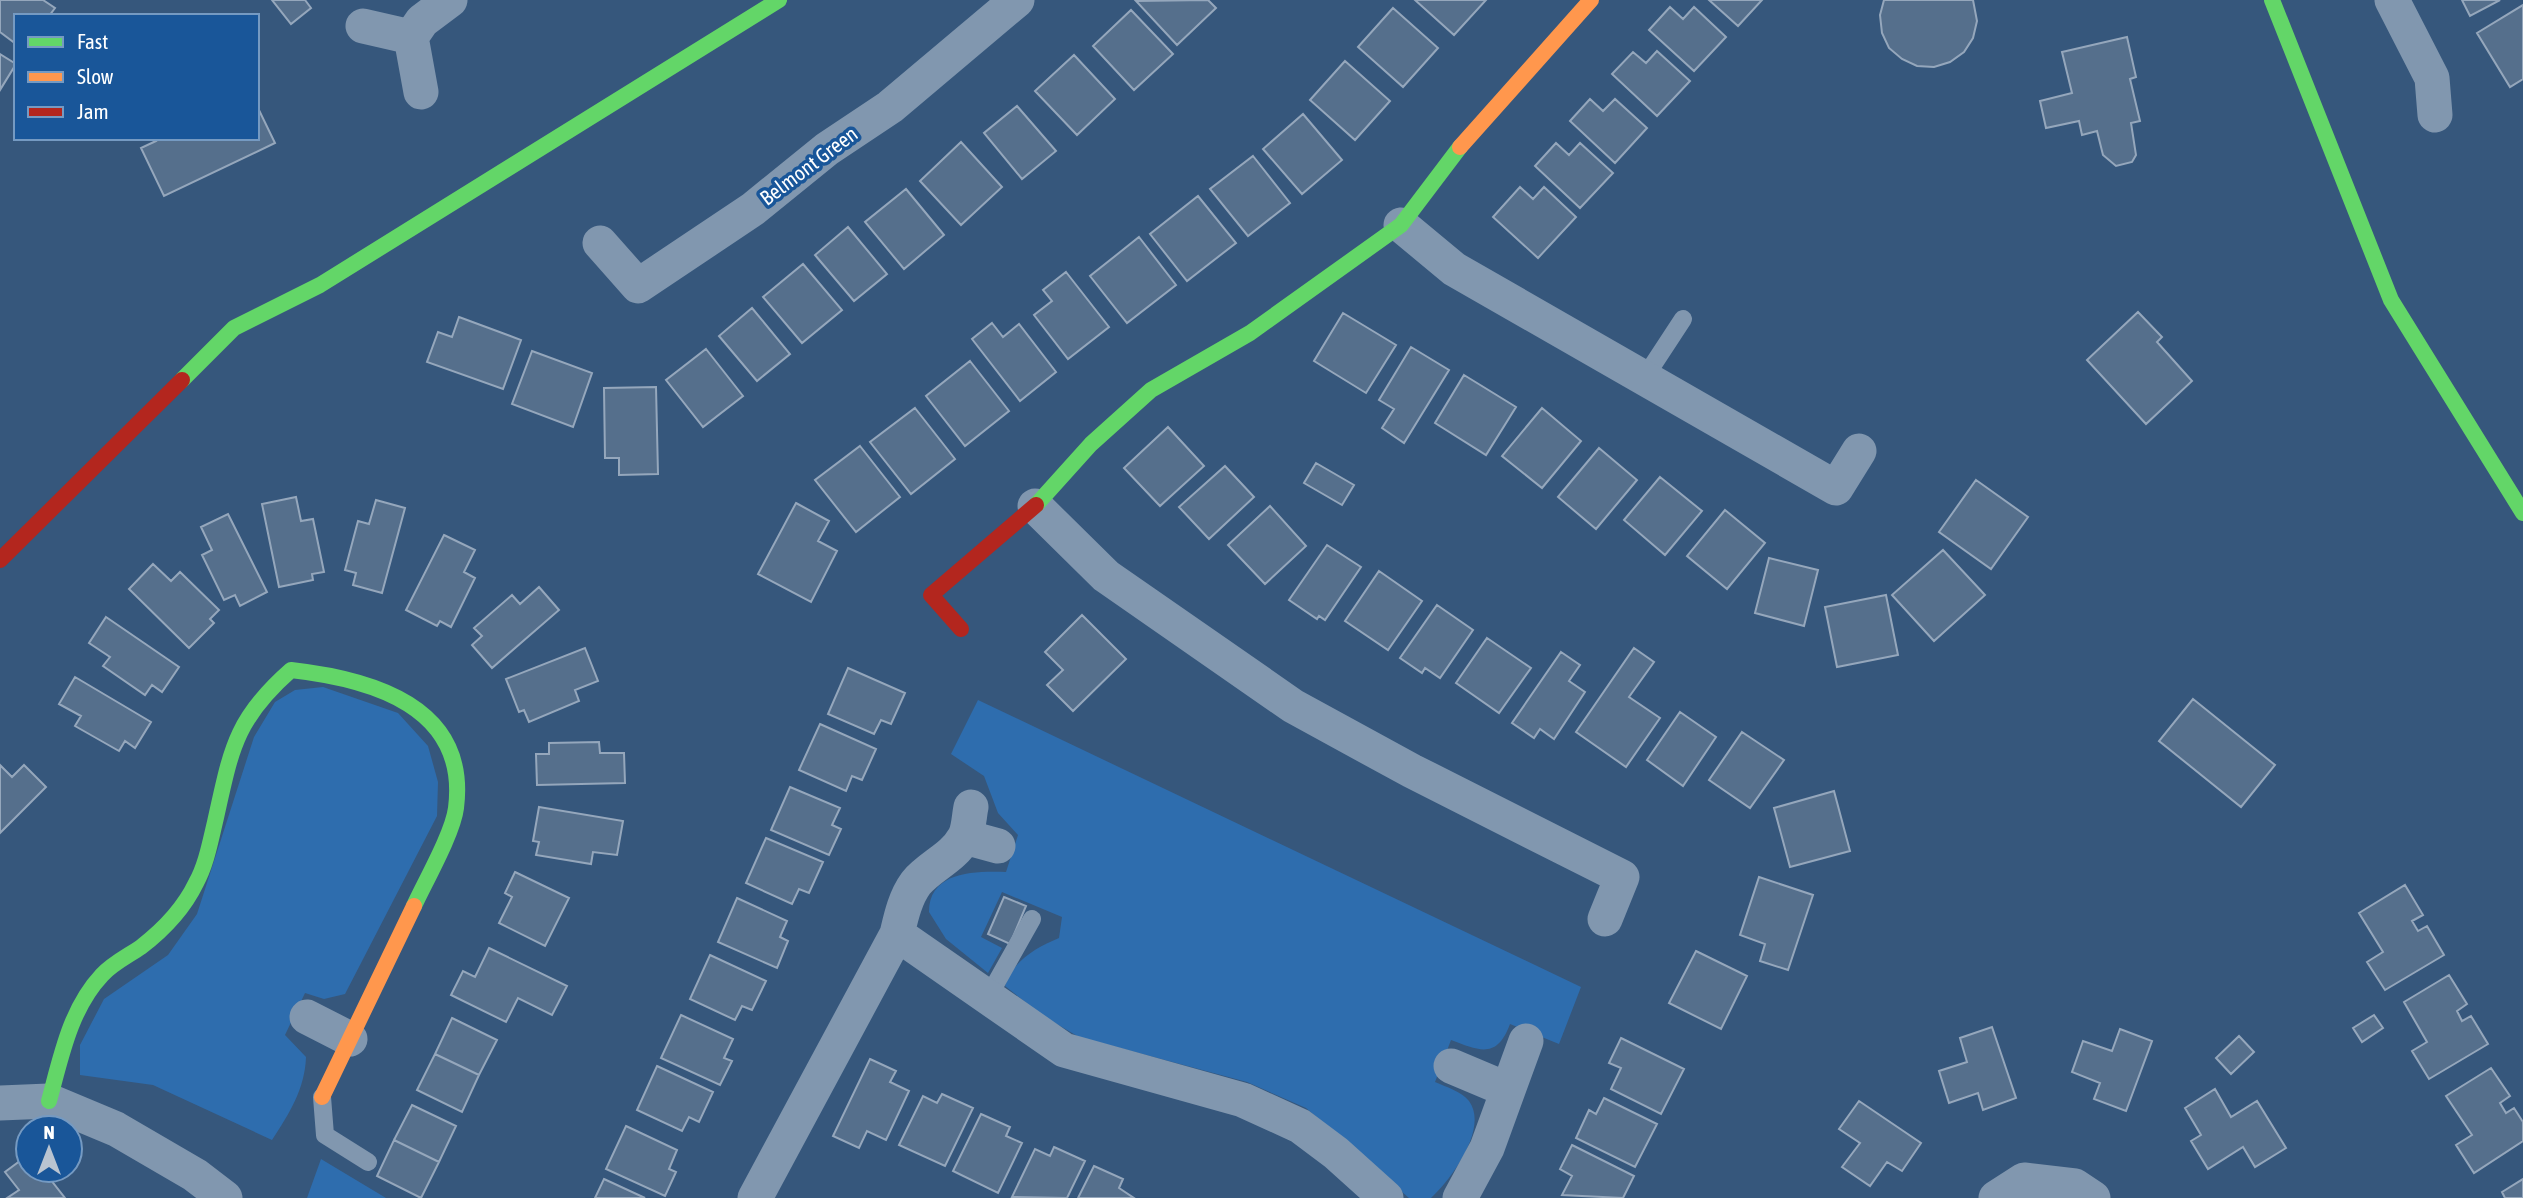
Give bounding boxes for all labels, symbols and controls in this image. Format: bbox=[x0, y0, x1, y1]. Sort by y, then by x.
legend bbox=[14, 14, 259, 140]
text: Fast bbox=[77, 29, 108, 53]
text: Slow bbox=[77, 64, 114, 88]
text: Jam bbox=[77, 99, 109, 123]
street label: Belmont Green bbox=[755, 121, 862, 210]
north arrow bbox=[14, 1114, 84, 1184]
text: N bbox=[43, 1121, 55, 1143]

